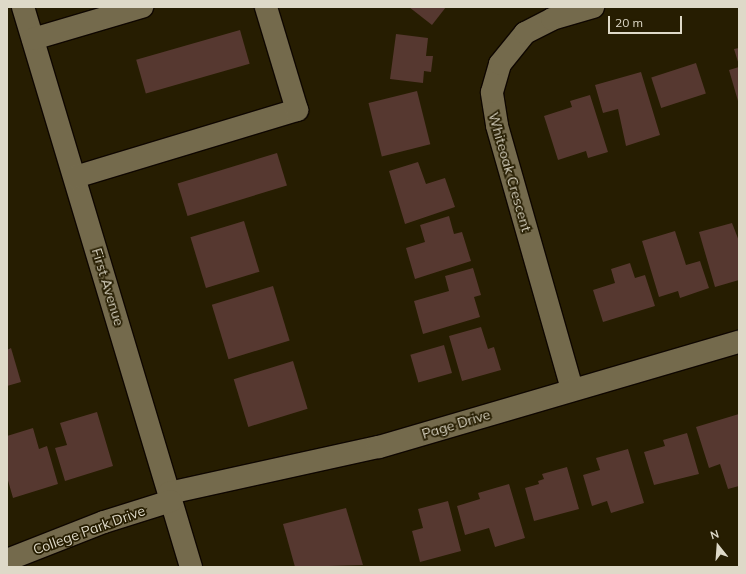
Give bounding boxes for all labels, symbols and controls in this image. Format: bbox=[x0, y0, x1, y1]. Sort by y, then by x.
scale bar bbox=[610, 8, 684, 34]
text: 20 m bbox=[615, 15, 643, 30]
street label: Whiteoak Crescent bbox=[485, 110, 535, 234]
street label: First Avenue bbox=[88, 246, 128, 328]
street label: Page Drive bbox=[420, 406, 492, 442]
street label: College Park Drive bbox=[31, 502, 147, 558]
north arrow bbox=[698, 526, 738, 566]
text: N bbox=[708, 527, 721, 542]

